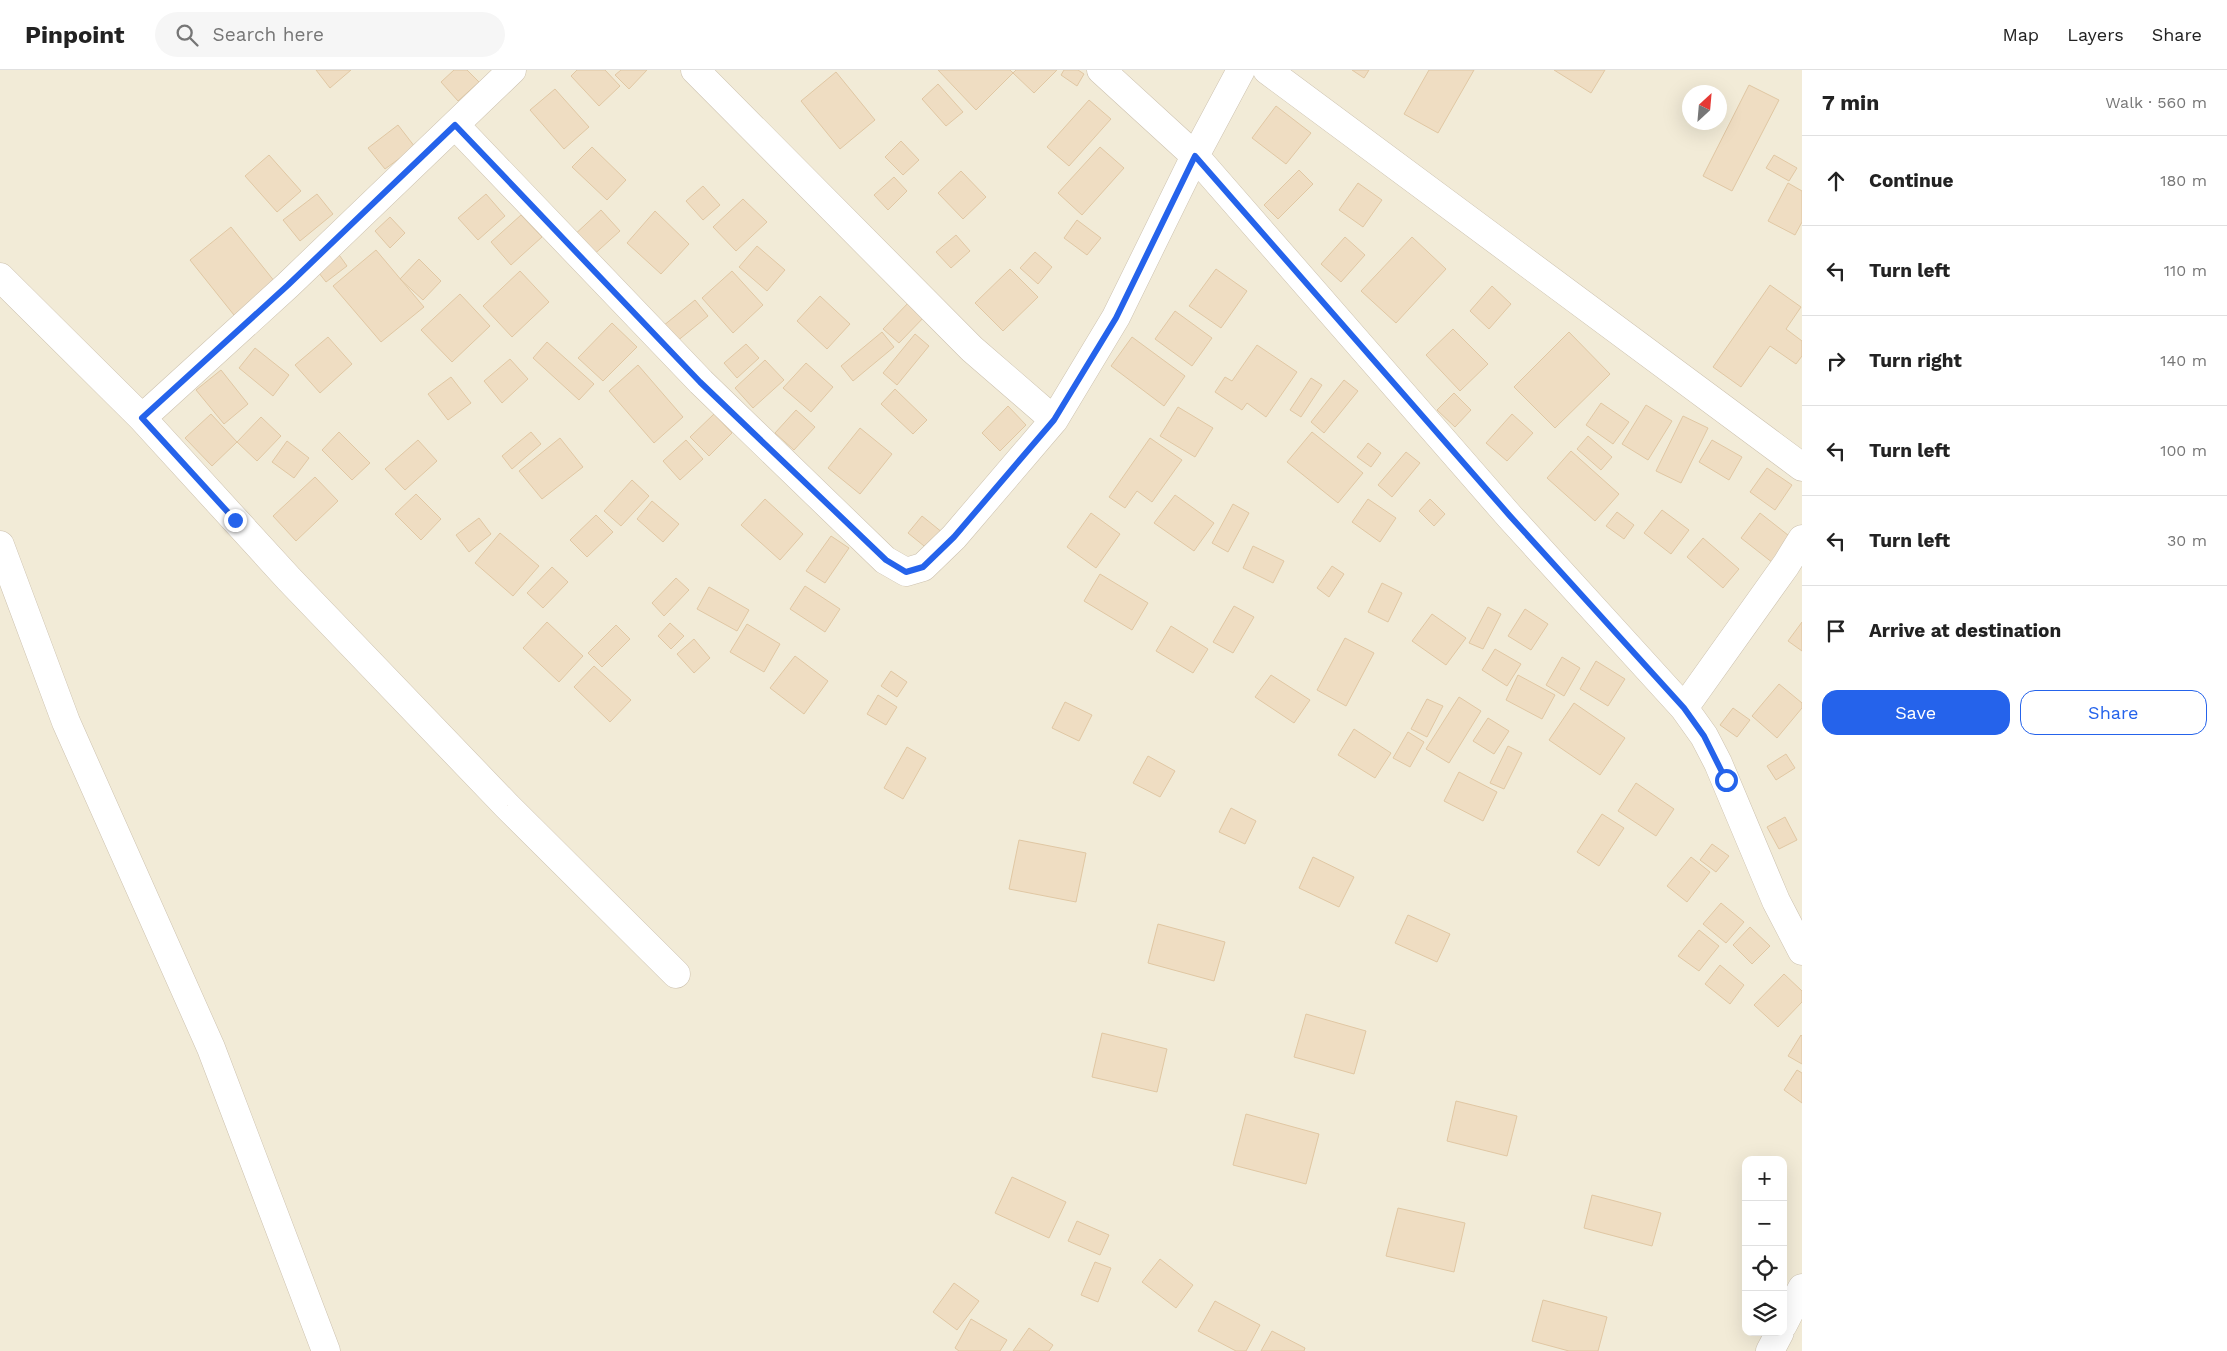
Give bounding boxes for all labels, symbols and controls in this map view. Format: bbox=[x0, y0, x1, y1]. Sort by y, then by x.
search box bbox=[155, 12, 505, 57]
text: Pinpoint bbox=[25, 21, 125, 49]
icon: search bbox=[173, 21, 201, 49]
text: Search here bbox=[213, 23, 324, 46]
text: Map bbox=[2002, 24, 2039, 45]
text: Layers bbox=[2067, 24, 2124, 45]
text: Share bbox=[2152, 24, 2202, 45]
north arrow bbox=[1682, 85, 1727, 130]
text: 7 min bbox=[1822, 90, 1879, 115]
text: Walk · 560 m bbox=[2105, 93, 2207, 112]
icon: ahead bbox=[1822, 167, 1850, 195]
text: Continue bbox=[1869, 169, 1953, 192]
text: 180 m bbox=[2160, 171, 2207, 190]
icon: left bbox=[1822, 257, 1850, 285]
text: Turn left bbox=[1869, 259, 1950, 282]
text: 110 m bbox=[2164, 261, 2207, 280]
icon: right bbox=[1822, 347, 1850, 375]
text: Turn right bbox=[1869, 349, 1962, 372]
text: 140 m bbox=[2160, 351, 2207, 370]
icon: left bbox=[1822, 437, 1850, 465]
text: Turn left bbox=[1869, 439, 1950, 462]
text: 100 m bbox=[2160, 441, 2207, 460]
route end bbox=[224, 509, 247, 532]
icon: left bbox=[1822, 527, 1850, 555]
text: Turn left bbox=[1869, 529, 1950, 552]
text: 30 m bbox=[2167, 531, 2207, 550]
icon: arrive bbox=[1822, 617, 1850, 645]
text: Arrive at destination bbox=[1869, 619, 2061, 642]
button: Save bbox=[1822, 690, 2010, 735]
button: Share bbox=[2020, 690, 2207, 735]
route start bbox=[1715, 769, 1738, 792]
map controls bbox=[1742, 1156, 1787, 1336]
button: + bbox=[1742, 1156, 1787, 1201]
button: − bbox=[1742, 1201, 1787, 1246]
button: locate bbox=[1742, 1246, 1787, 1291]
button: layers bbox=[1742, 1291, 1787, 1336]

